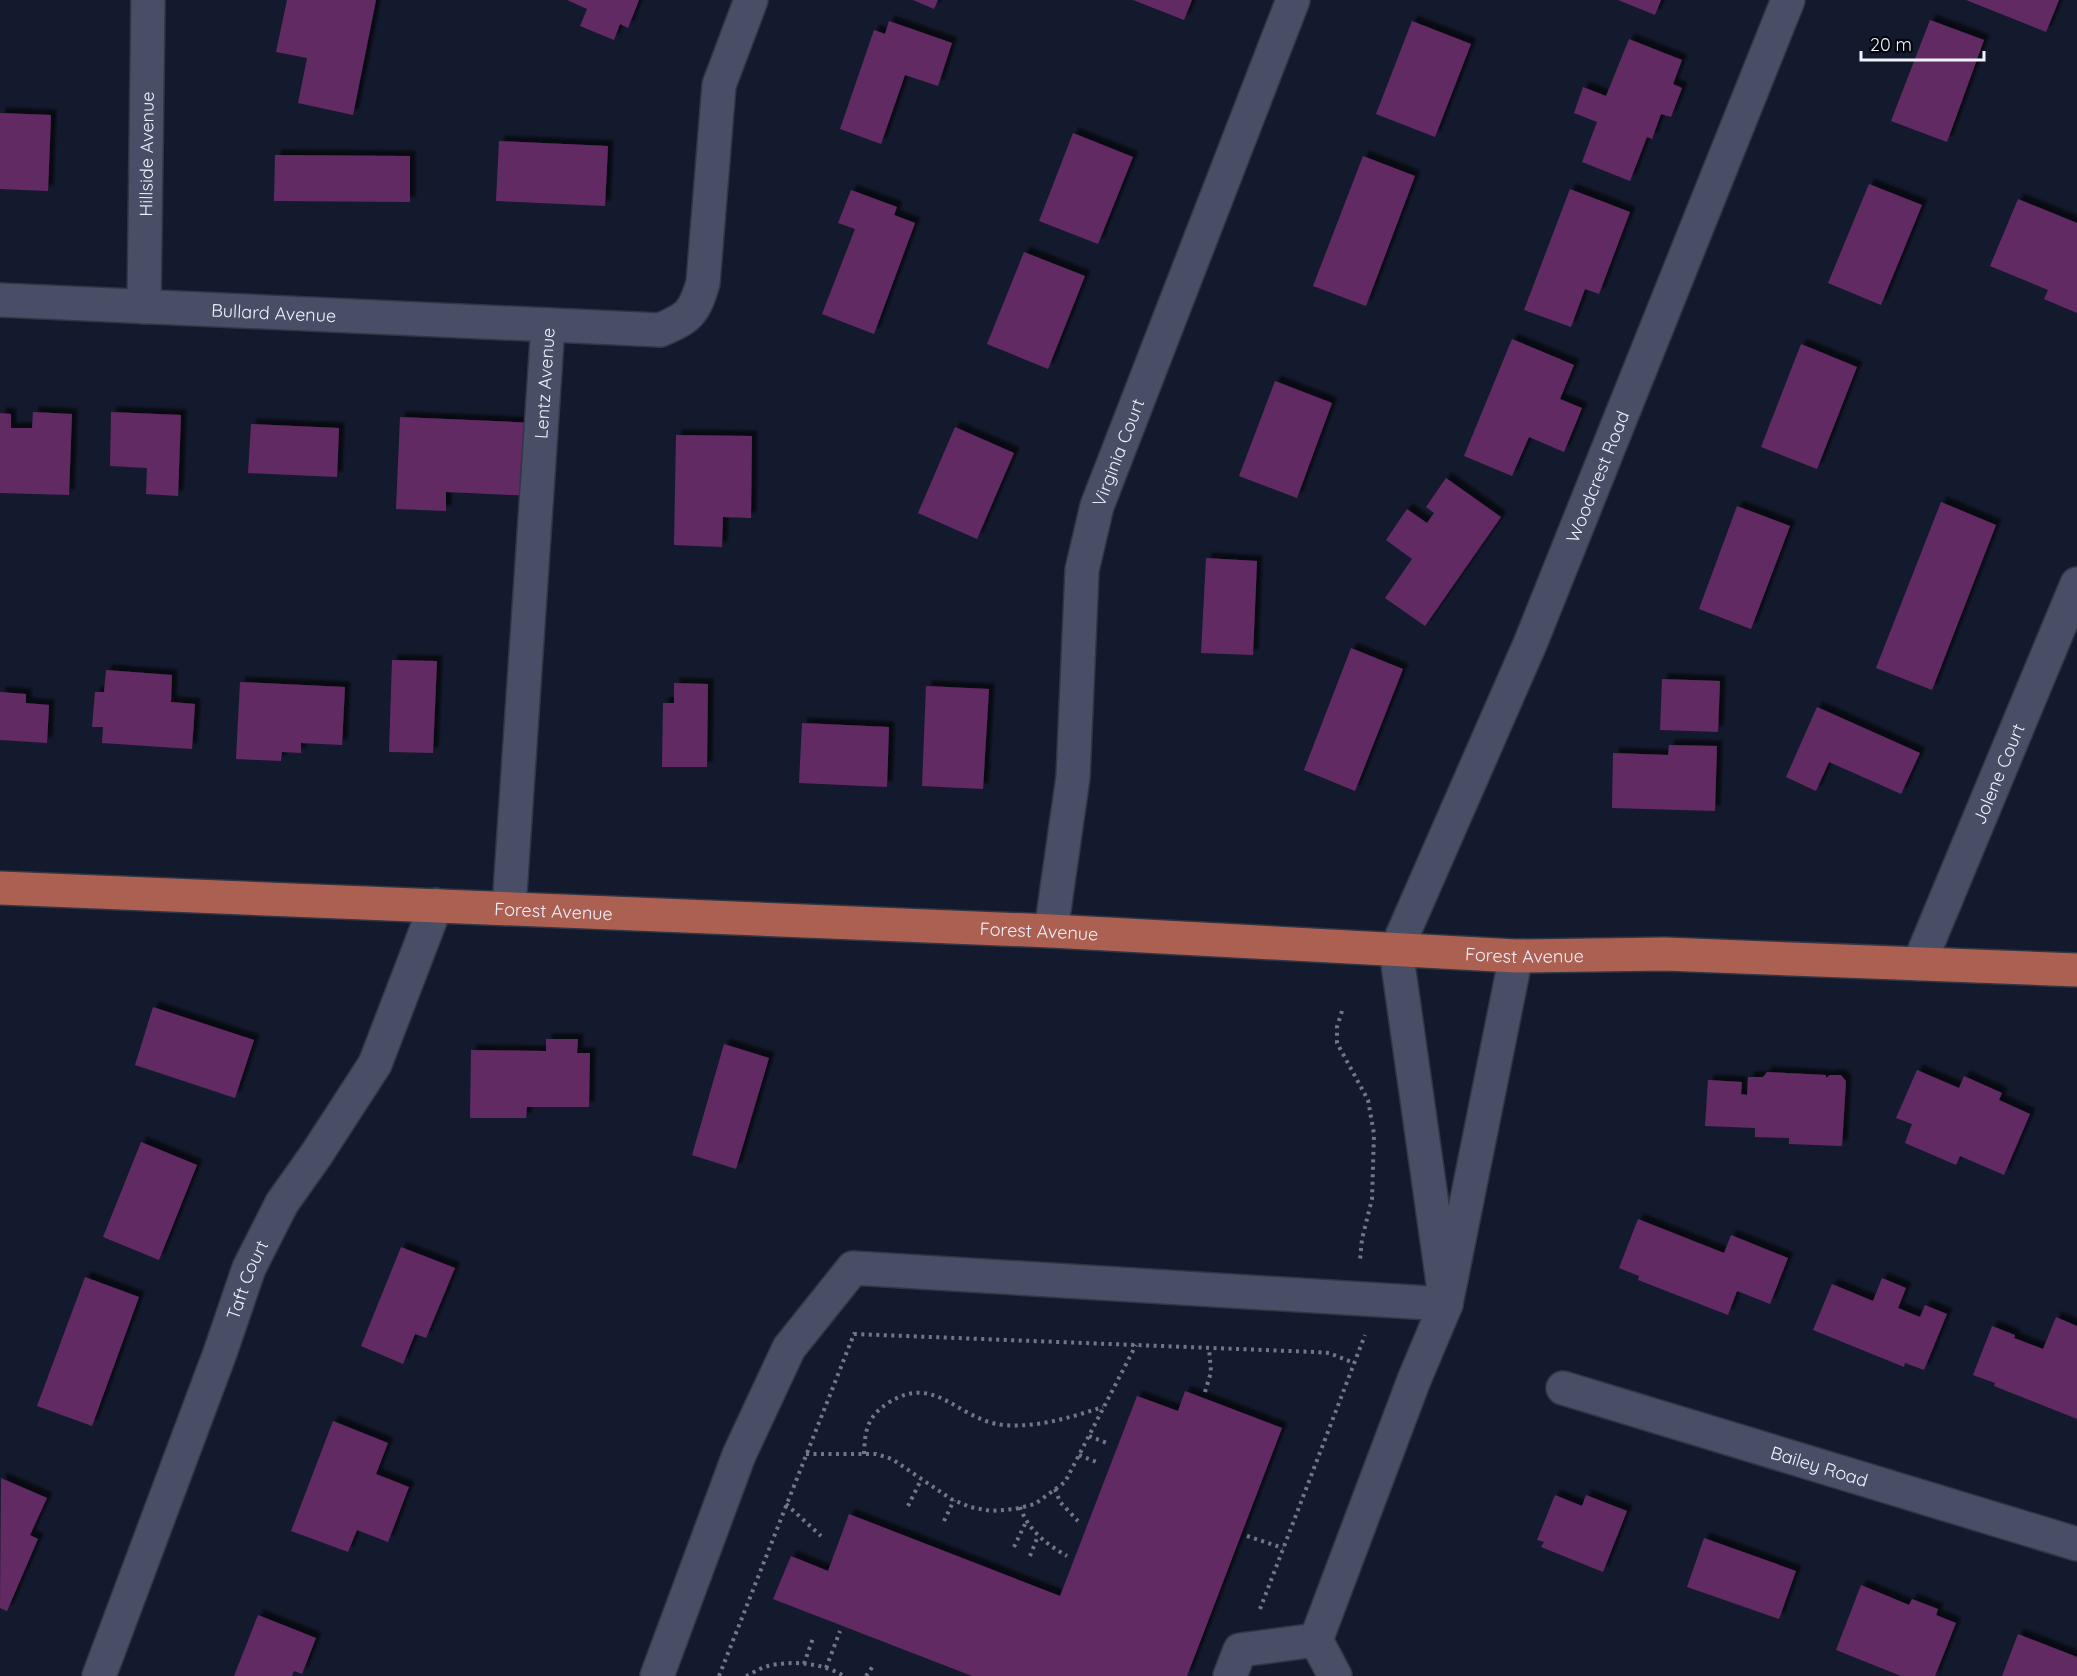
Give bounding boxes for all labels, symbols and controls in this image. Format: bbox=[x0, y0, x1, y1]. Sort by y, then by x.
scale bar bbox=[1861, 24, 1984, 62]
text: 20 m bbox=[1870, 33, 1912, 56]
street label: Hillside Avenue bbox=[134, 91, 158, 217]
street label: Bullard Avenue bbox=[211, 298, 337, 327]
street label: Lentz Avenue bbox=[529, 327, 559, 440]
street label: Virginia Court bbox=[1087, 395, 1149, 510]
street label: Woodcrest Road bbox=[1560, 407, 1634, 546]
street label: Jolene Court bbox=[1967, 720, 2029, 827]
street label: Forest Avenue bbox=[494, 897, 613, 925]
street label: Forest Avenue bbox=[979, 917, 1099, 945]
street label: Forest Avenue bbox=[1465, 942, 1584, 968]
street label: Taft Court bbox=[221, 1236, 273, 1322]
street label: Bailey Road bbox=[1768, 1440, 1871, 1491]

